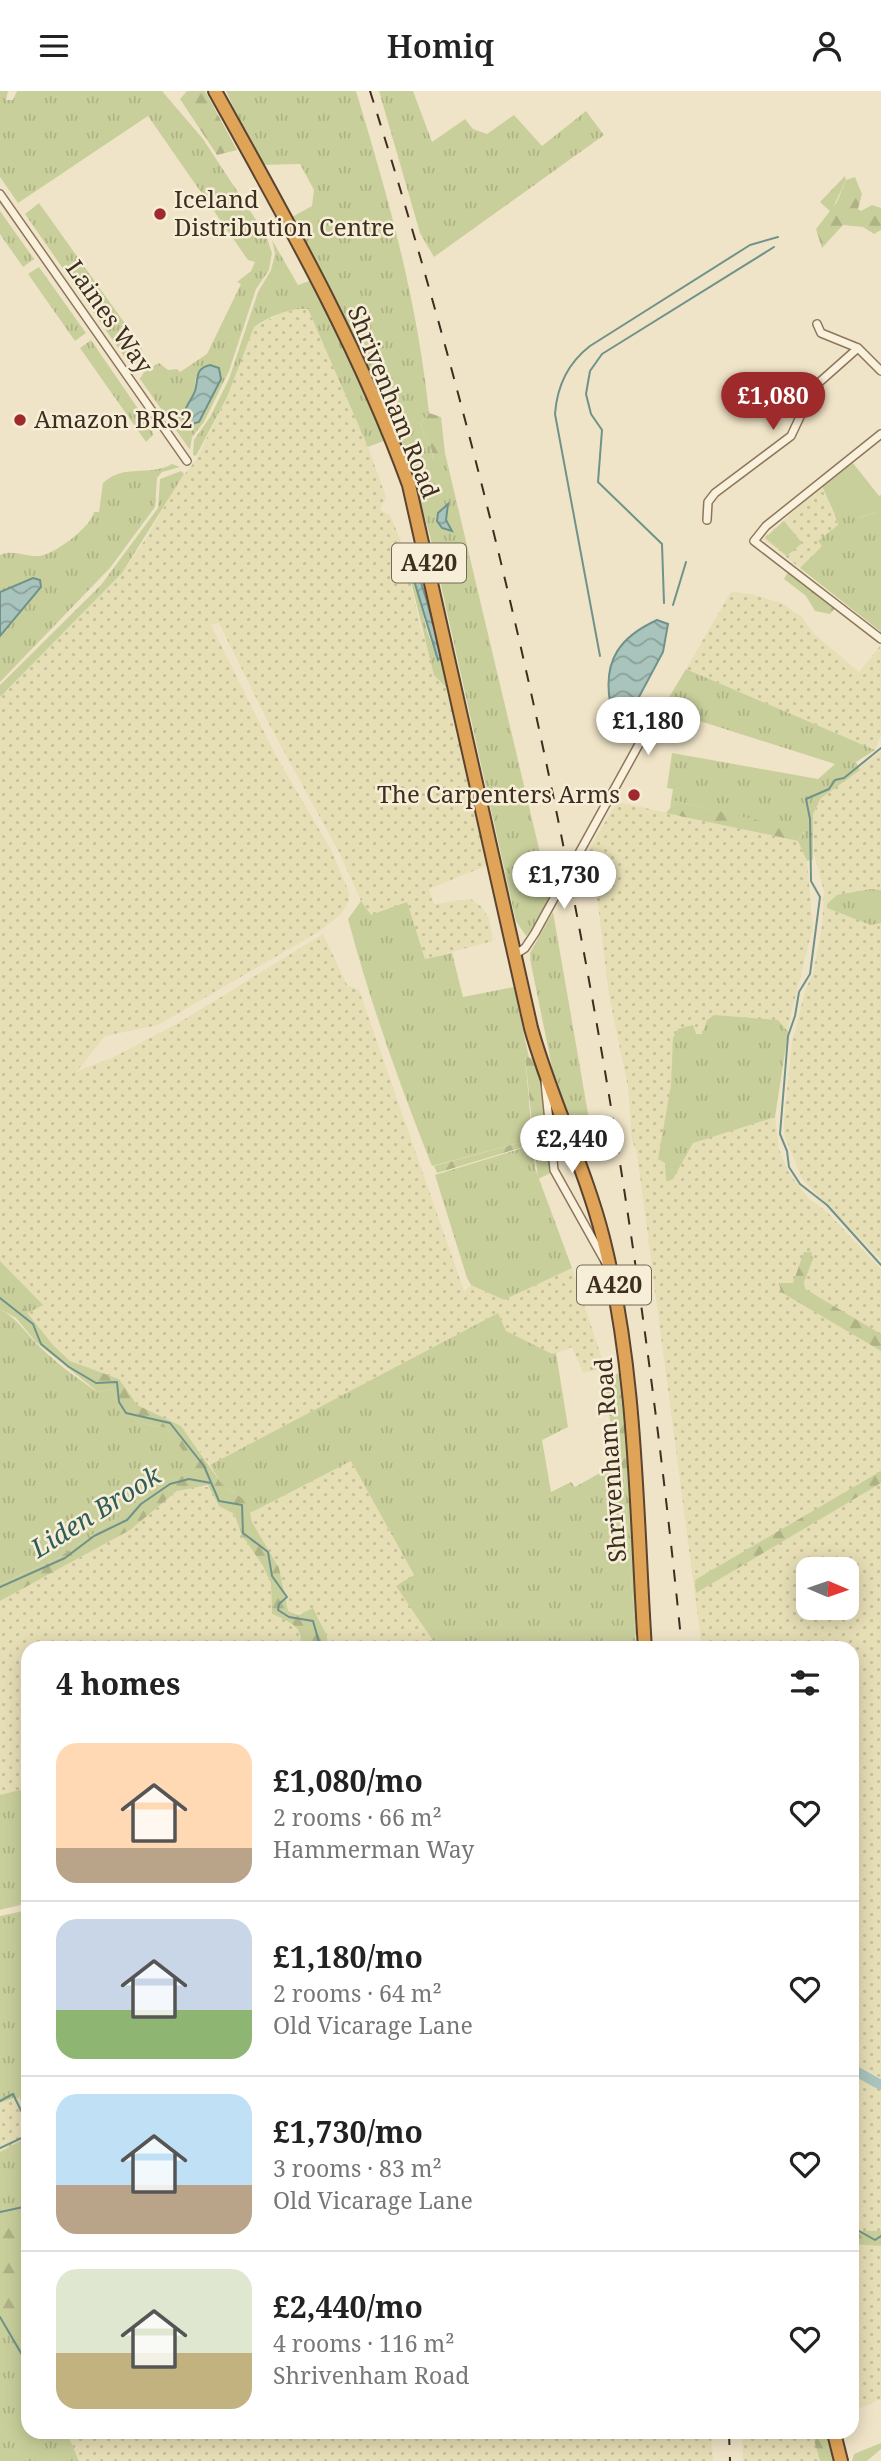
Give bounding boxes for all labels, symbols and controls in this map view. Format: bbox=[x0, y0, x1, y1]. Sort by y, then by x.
text: Homiq bbox=[387, 24, 494, 67]
icon: menu bbox=[35, 27, 73, 65]
icon: person bbox=[808, 27, 846, 65]
place label: Iceland Distribution Centre bbox=[174, 182, 395, 243]
marker: Iceland Distribution Centre bbox=[152, 206, 168, 222]
street label: Laines Way bbox=[59, 253, 162, 380]
street label: Shrivenham Road bbox=[341, 300, 448, 503]
pin: £1,080 bbox=[716, 373, 830, 432]
text: £1,080 bbox=[737, 379, 809, 411]
place label: Amazon BRS2 bbox=[34, 402, 193, 435]
marker: Amazon BRS2 bbox=[12, 412, 28, 428]
road number: A420 bbox=[392, 543, 466, 583]
pin: £1,180 bbox=[591, 697, 705, 757]
text: £1,180 bbox=[612, 704, 684, 736]
place label: The Carpenters Arms bbox=[377, 777, 620, 810]
marker: The Carpenters Arms bbox=[626, 787, 642, 803]
pin: £1,730 bbox=[507, 851, 621, 911]
text: £1,730 bbox=[528, 858, 600, 890]
pin: £2,440 bbox=[515, 1115, 629, 1175]
text: £2,440 bbox=[536, 1122, 608, 1154]
road number: A420 bbox=[577, 1266, 651, 1305]
street label: Shrivenham Road bbox=[586, 1356, 633, 1564]
water label: Liden Brook bbox=[22, 1456, 169, 1566]
north arrow bbox=[796, 1557, 859, 1621]
map controls bbox=[796, 1557, 859, 1620]
text: 4 homes bbox=[56, 1663, 180, 1704]
icon: filters bbox=[786, 1664, 824, 1702]
text: £1,080/mo bbox=[273, 1760, 423, 1801]
icon: home bbox=[112, 1771, 196, 1855]
icon: heart bbox=[786, 1794, 824, 1832]
text: 2 rooms · 66 m² bbox=[273, 1801, 442, 1833]
text: Hammerman Way bbox=[273, 1833, 474, 1865]
text: £1,180/mo bbox=[273, 1936, 423, 1977]
icon: home bbox=[112, 1947, 196, 2031]
icon: heart bbox=[786, 1970, 824, 2008]
text: 2 rooms · 64 m² bbox=[273, 1977, 442, 2009]
text: Old Vicarage Lane bbox=[273, 2009, 473, 2041]
text: £1,730/mo bbox=[273, 2111, 423, 2152]
icon: home bbox=[112, 2122, 196, 2206]
icon: heart bbox=[786, 2145, 824, 2183]
text: 3 rooms · 83 m² bbox=[273, 2152, 442, 2184]
text: Old Vicarage Lane bbox=[273, 2184, 473, 2216]
text: £2,440/mo bbox=[273, 2286, 423, 2327]
icon: home bbox=[112, 2297, 196, 2381]
icon: heart bbox=[786, 2320, 824, 2358]
text: 4 rooms · 116 m² bbox=[273, 2327, 455, 2359]
text: Shrivenham Road bbox=[273, 2359, 469, 2391]

